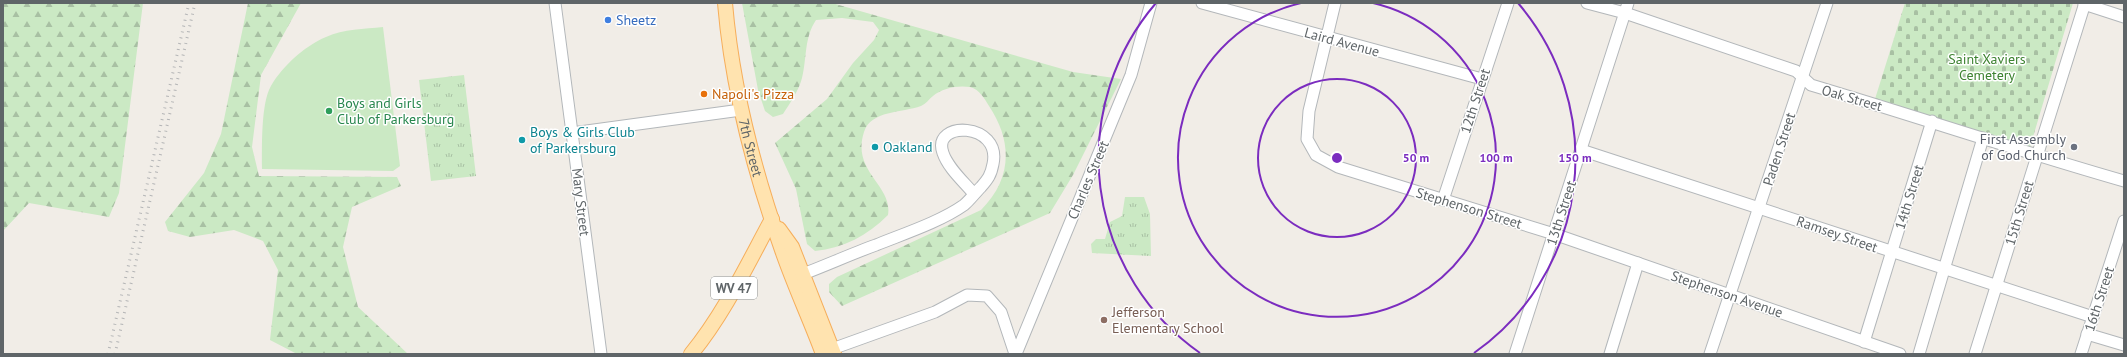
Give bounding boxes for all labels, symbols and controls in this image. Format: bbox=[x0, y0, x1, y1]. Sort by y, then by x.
place label: Sheetz bbox=[616, 11, 656, 29]
marker: Sheetz bbox=[603, 15, 613, 25]
street label: Laird Avenue bbox=[1302, 23, 1382, 61]
park label: Saint Xaviers Cemetery bbox=[1948, 50, 2026, 84]
street label: 12th Street bbox=[1456, 66, 1494, 136]
street label: Oak Street bbox=[1820, 81, 1885, 115]
place label: Napoli's Pizza bbox=[712, 85, 794, 103]
marker: Napoli's Pizza bbox=[699, 89, 709, 99]
place label: Boys and Girls Club of Parkersburg bbox=[337, 94, 454, 128]
marker: Boys and Girls Club of Parkersburg bbox=[324, 106, 334, 116]
street label: Paden Street bbox=[1759, 110, 1799, 188]
street label: 7th Street bbox=[735, 117, 767, 179]
place label: Boys & Girls Club of Parkersburg bbox=[530, 123, 635, 157]
place label: First Assembly of God Church bbox=[1980, 130, 2066, 164]
marker: Boys & Girls Club of Parkersburg bbox=[517, 135, 527, 145]
place label: Oakland bbox=[883, 138, 932, 156]
street label: Charles Street bbox=[1063, 138, 1113, 222]
marker: Oakland bbox=[870, 142, 880, 152]
marker: First Assembly of God Church bbox=[2069, 142, 2079, 152]
text: 50 m bbox=[1403, 150, 1429, 165]
text: 100 m bbox=[1479, 150, 1513, 165]
text: 150 m bbox=[1558, 150, 1592, 165]
centre of rings bbox=[1330, 151, 1344, 165]
street label: 14th Street bbox=[1891, 162, 1927, 232]
street label: Mary Street bbox=[568, 167, 594, 237]
street label: 13th Street bbox=[1542, 178, 1580, 248]
street label: 15th Street bbox=[2001, 178, 2037, 248]
street label: Stephenson Street bbox=[1414, 183, 1524, 233]
street label: Ramsey Street bbox=[1794, 212, 1880, 256]
street label: 16th Street bbox=[2080, 264, 2118, 334]
street label: Stephenson Avenue bbox=[1669, 266, 1785, 322]
road number: WV 47 bbox=[711, 277, 757, 299]
place label: Jefferson Elementary School bbox=[1111, 303, 1224, 337]
marker: Jefferson Elementary School bbox=[1099, 315, 1109, 325]

